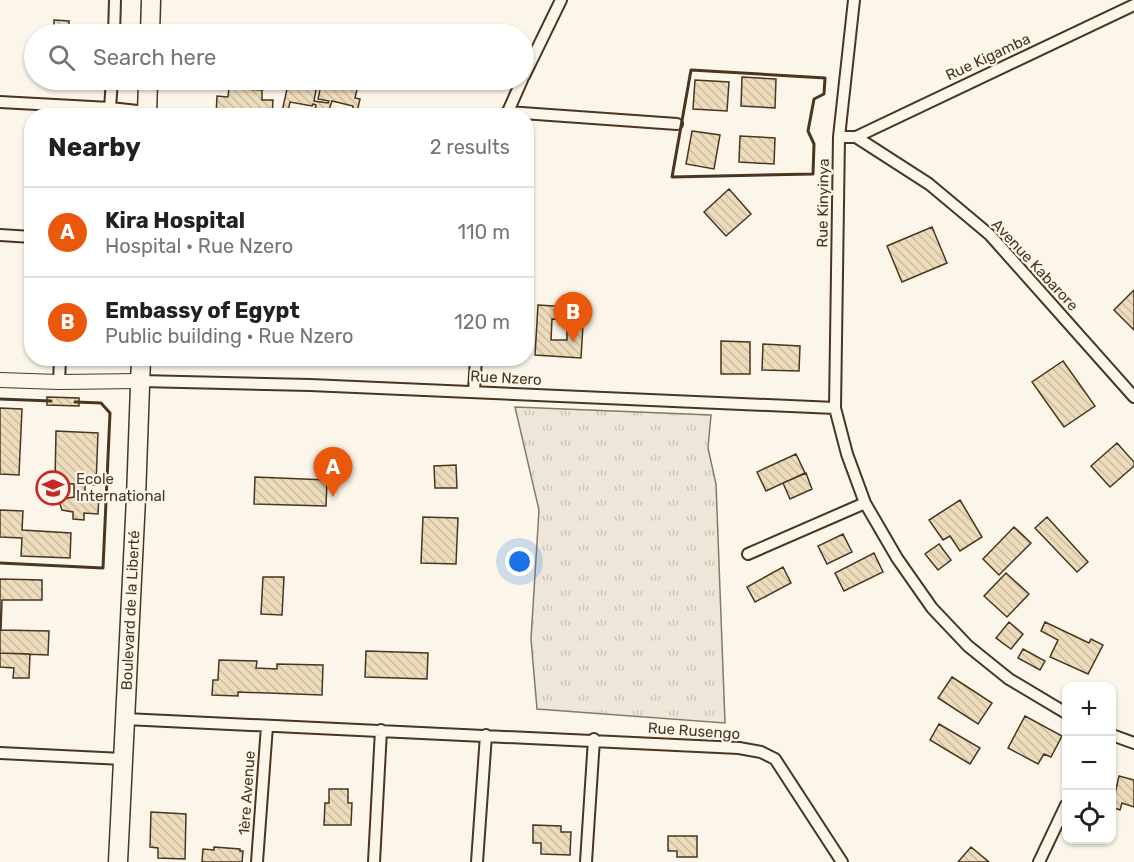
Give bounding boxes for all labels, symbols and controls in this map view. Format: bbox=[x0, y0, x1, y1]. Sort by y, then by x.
search box bbox=[24, 24, 534, 90]
street label: Rue Kigamba bbox=[943, 30, 1033, 84]
icon: search bbox=[45, 41, 78, 74]
text: Search here bbox=[93, 44, 216, 71]
text: Nearby bbox=[48, 132, 141, 163]
text: 2 results bbox=[430, 135, 510, 159]
street label: Rue Kinyinya bbox=[813, 158, 833, 248]
text: Kira Hospital bbox=[105, 207, 245, 234]
street label: Avenue Kabarore bbox=[988, 215, 1082, 315]
text: A bbox=[60, 220, 75, 244]
text: 110 m bbox=[458, 220, 510, 244]
text: Hospital · Rue Nzero bbox=[105, 234, 293, 258]
pin: B bbox=[554, 292, 592, 342]
text: Embassy of Egypt bbox=[105, 297, 300, 324]
text: B bbox=[60, 310, 75, 334]
text: 120 m bbox=[454, 310, 510, 334]
text: Public building · Rue Nzero bbox=[105, 324, 354, 348]
street label: Rue Nzero bbox=[470, 367, 542, 389]
pin: A bbox=[314, 448, 352, 497]
school or university icon: Ecole International bbox=[35, 470, 71, 506]
place label: Ecole International bbox=[76, 470, 165, 505]
street label: Boulevard de la Liberté bbox=[118, 530, 143, 691]
your location bbox=[505, 547, 534, 576]
map controls bbox=[1062, 682, 1116, 844]
button: + bbox=[1062, 682, 1116, 736]
street label: Rue Rusengo bbox=[647, 719, 741, 743]
button: − bbox=[1062, 736, 1116, 790]
street label: 1ère Avenue bbox=[235, 750, 259, 836]
button: locate bbox=[1062, 790, 1116, 844]

